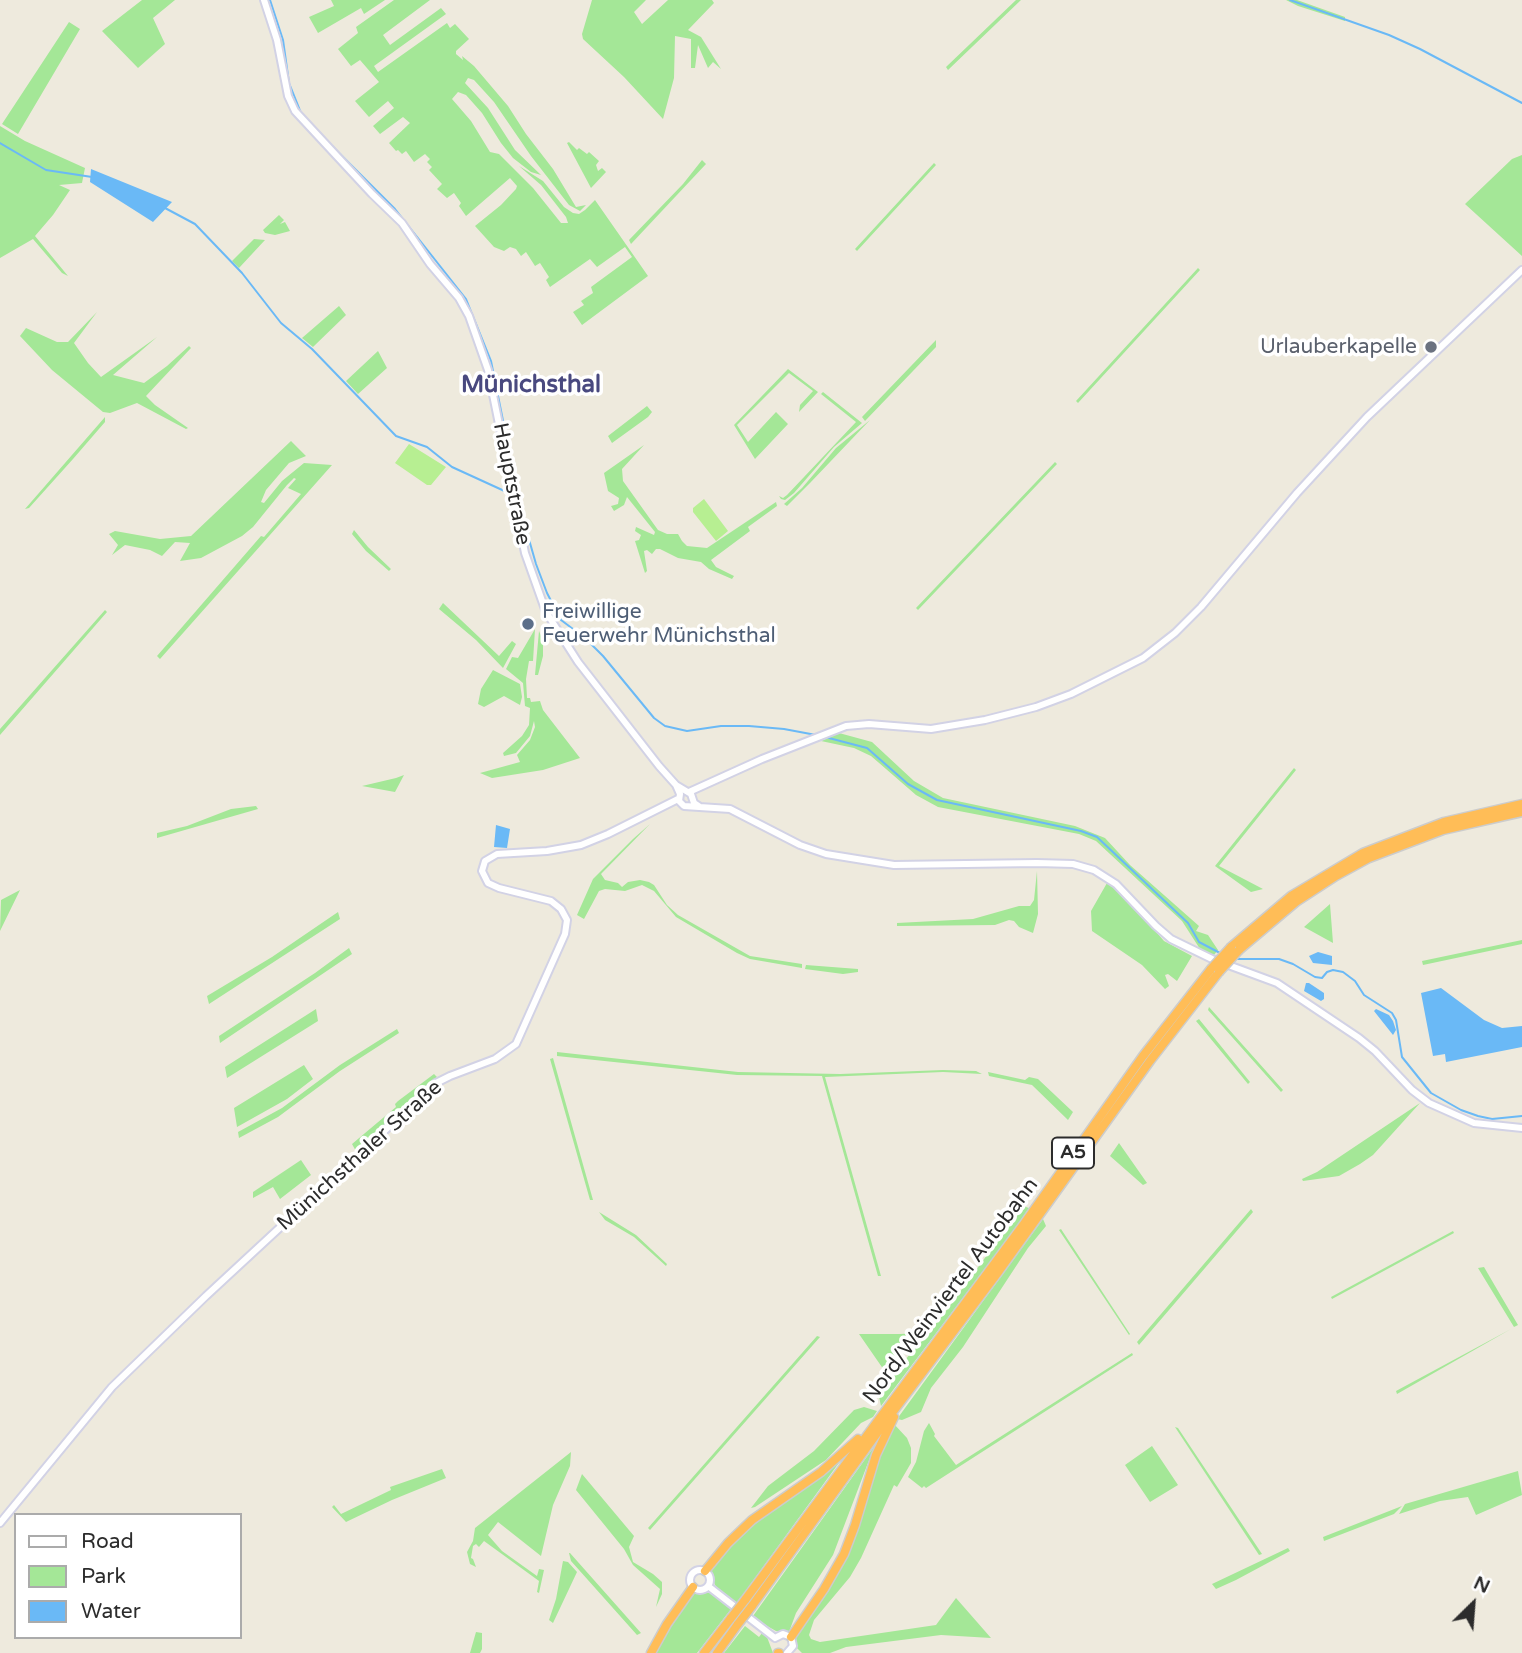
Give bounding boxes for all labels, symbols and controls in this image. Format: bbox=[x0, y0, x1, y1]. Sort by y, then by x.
place label: Urlauberkapelle bbox=[1260, 334, 1417, 360]
marker: Urlauberkapelle bbox=[1423, 339, 1439, 355]
district label: Münichsthal bbox=[461, 372, 601, 400]
street label: Hauptstraße bbox=[487, 421, 535, 547]
place label: Freiwillige Feuerwehr Münichsthal bbox=[542, 599, 776, 649]
marker: Freiwillige Feuerwehr Münichsthal bbox=[520, 616, 536, 632]
street label: Münichsthaler Straße bbox=[272, 1075, 448, 1237]
road number: A5 bbox=[1052, 1138, 1094, 1168]
street label: Nord/Weinviertel Autobahn bbox=[858, 1173, 1044, 1409]
legend bbox=[14, 1513, 242, 1639]
text: Road bbox=[81, 1529, 134, 1554]
text: Park bbox=[81, 1564, 126, 1589]
north arrow bbox=[1438, 1569, 1508, 1639]
text: N bbox=[1470, 1572, 1493, 1598]
text: Water bbox=[81, 1599, 141, 1624]

